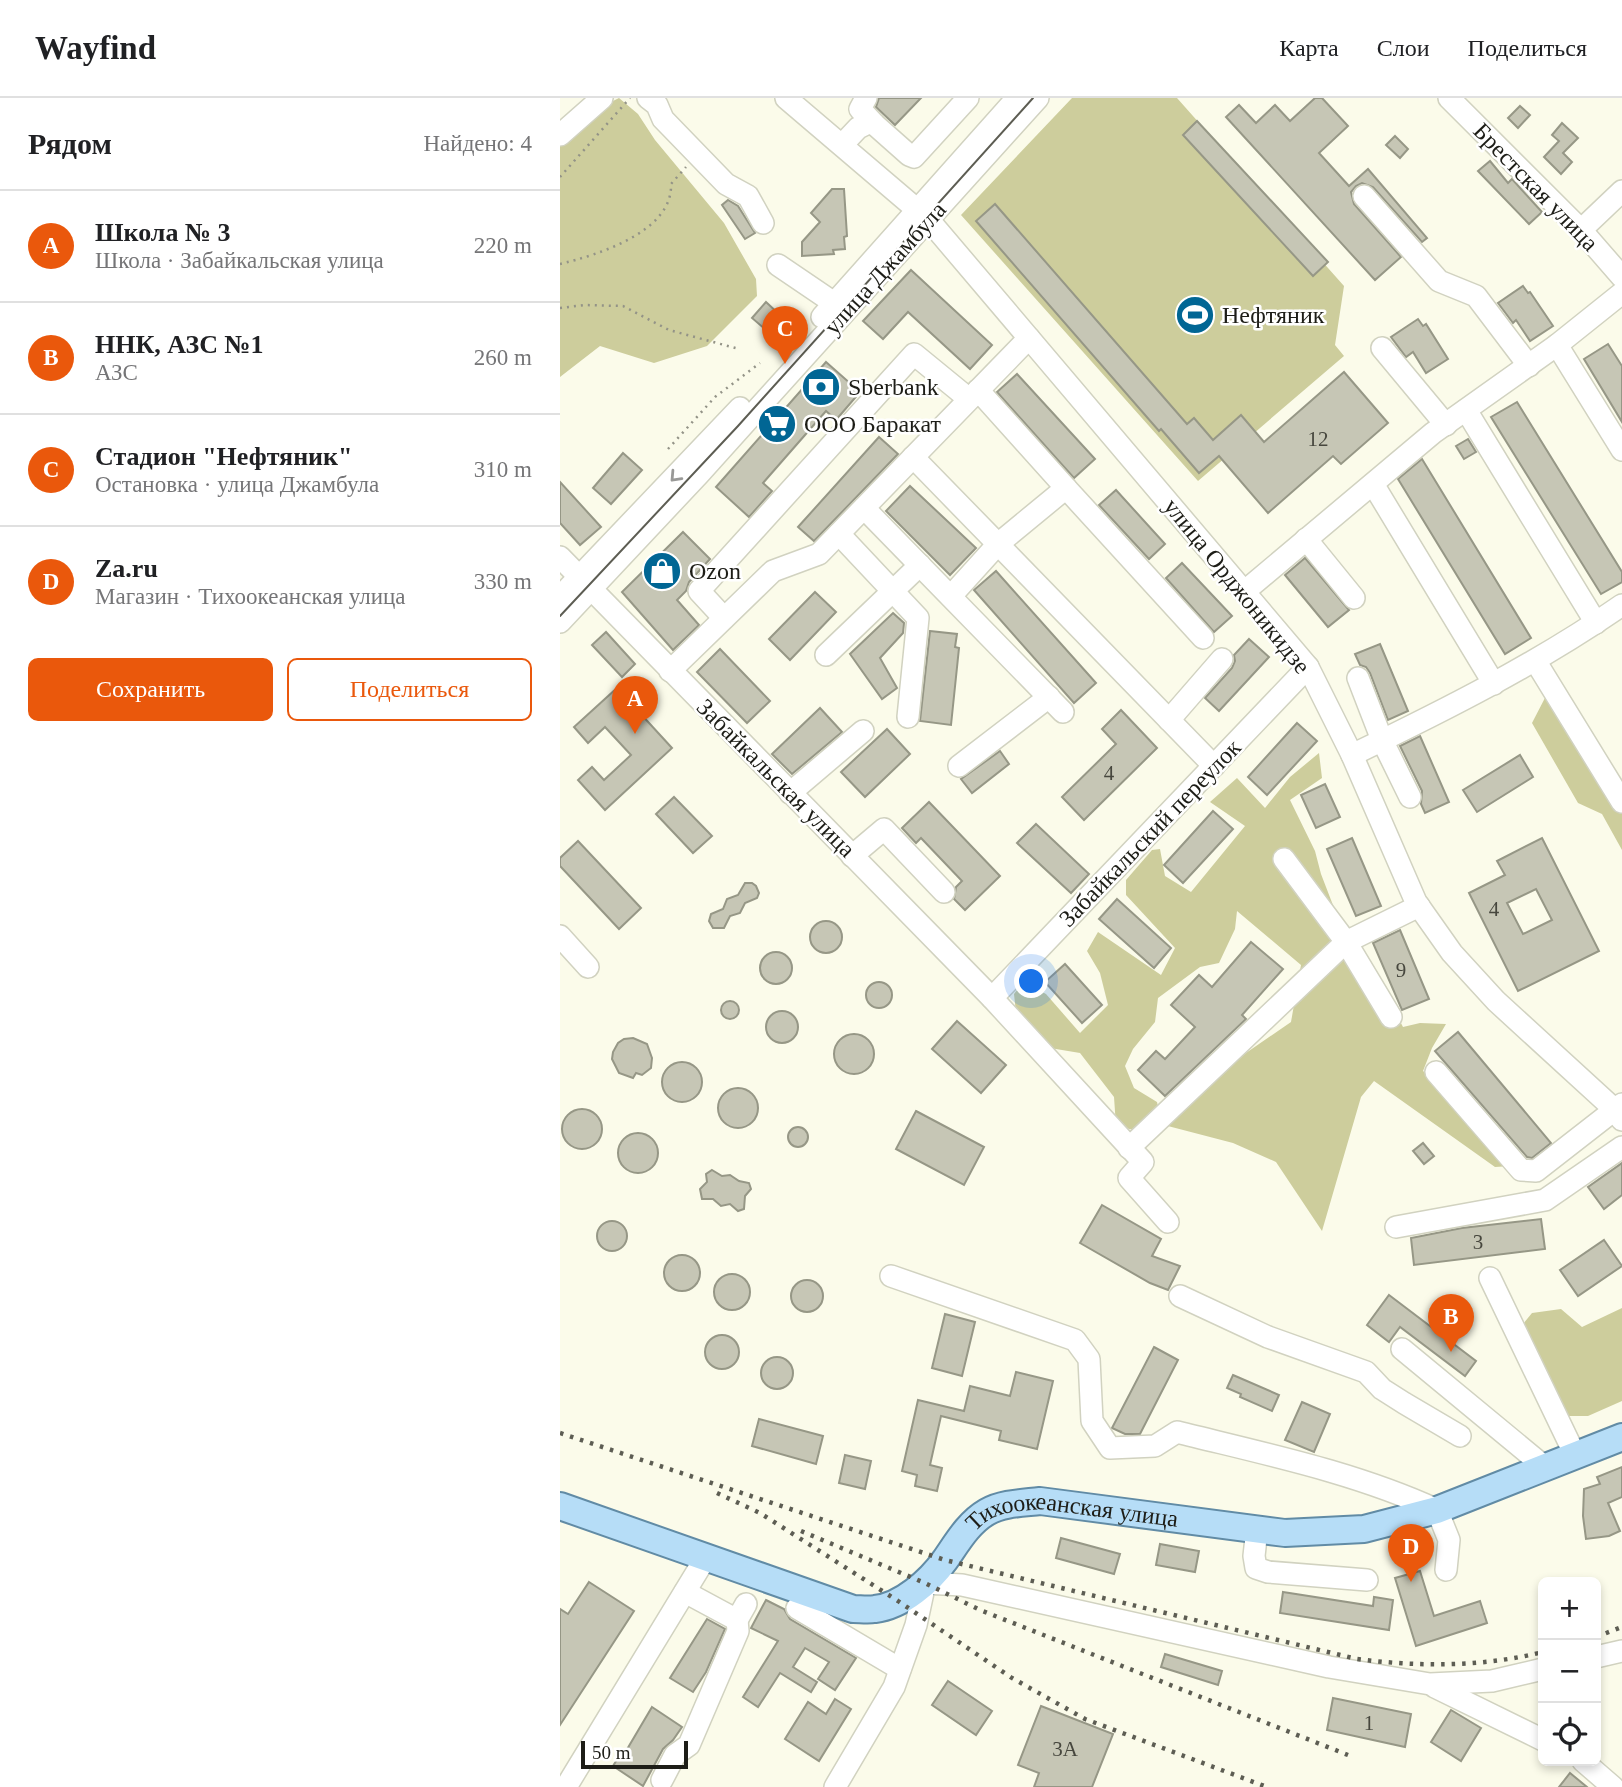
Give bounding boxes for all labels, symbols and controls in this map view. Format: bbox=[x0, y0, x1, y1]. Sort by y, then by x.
text: Wayfind bbox=[35, 30, 156, 66]
text: Карта bbox=[1279, 35, 1339, 61]
text: Слои bbox=[1377, 35, 1430, 61]
text: Поделиться bbox=[1468, 35, 1587, 61]
street label: Брестская улица bbox=[1469, 118, 1604, 256]
text: Рядом bbox=[28, 127, 112, 160]
text: Найдено: 4 bbox=[424, 131, 532, 156]
street label: улица Джамбула bbox=[819, 196, 951, 339]
text: Школа № 3 bbox=[95, 218, 231, 247]
text: A bbox=[43, 233, 59, 258]
text: 220 m bbox=[474, 233, 532, 258]
text: Школа · Забайкальская улица bbox=[95, 248, 384, 273]
sports icon: Нефтяник bbox=[1174, 294, 1216, 336]
place label: Нефтяник bbox=[1222, 302, 1325, 328]
pin: C bbox=[762, 306, 808, 364]
text: ННК, АЗС №1 bbox=[95, 330, 264, 359]
text: B bbox=[43, 345, 59, 370]
text: 260 m bbox=[474, 345, 532, 370]
text: АЗС bbox=[95, 360, 138, 385]
bank icon: Sberbank bbox=[800, 366, 842, 408]
place label: Sberbank bbox=[848, 374, 939, 400]
supermarket icon: ООО Баракат bbox=[756, 403, 798, 445]
place label: ООО Баракат bbox=[804, 411, 941, 437]
house number: 12 bbox=[1308, 427, 1329, 451]
text: Стадион "Нефтяник" bbox=[95, 442, 353, 471]
text: C bbox=[43, 457, 59, 482]
text: 310 m bbox=[474, 457, 532, 482]
one-way arrow bbox=[670, 469, 683, 482]
text: Остановка · улица Джамбула bbox=[95, 472, 379, 497]
street label: улица Орджоникидзе bbox=[1159, 493, 1315, 679]
shop icon: Ozon bbox=[641, 550, 683, 592]
text: Za.ru bbox=[95, 554, 158, 583]
place label: Ozon bbox=[689, 558, 741, 584]
text: D bbox=[43, 569, 59, 594]
text: 330 m bbox=[474, 569, 532, 594]
text: Магазин · Тихоокеанская улица bbox=[95, 584, 406, 609]
button: Сохранить bbox=[28, 658, 273, 721]
button: Поделиться bbox=[287, 658, 532, 721]
pin: A bbox=[612, 676, 658, 734]
street label: Забайкальская улица bbox=[692, 694, 861, 863]
street label: Забайкальский переулок bbox=[1054, 734, 1246, 932]
house number: 4 bbox=[1104, 761, 1115, 785]
house number: 4 bbox=[1489, 897, 1500, 921]
house number: 9 bbox=[1396, 958, 1406, 982]
your location bbox=[1014, 964, 1048, 998]
house number: 3 bbox=[1473, 1230, 1483, 1254]
pin: B bbox=[1428, 1294, 1474, 1352]
street label: Тихоокеанская улица bbox=[960, 1488, 1180, 1536]
pin: D bbox=[1388, 1524, 1434, 1582]
map controls bbox=[1538, 1577, 1601, 1766]
button: + bbox=[1538, 1577, 1601, 1640]
button: − bbox=[1538, 1640, 1601, 1703]
button: locate bbox=[1538, 1703, 1601, 1766]
house number: 1 bbox=[1364, 1711, 1374, 1735]
house number: 3А bbox=[1052, 1737, 1079, 1761]
scale bar bbox=[581, 1738, 688, 1770]
text: 50 m bbox=[592, 1742, 631, 1763]

